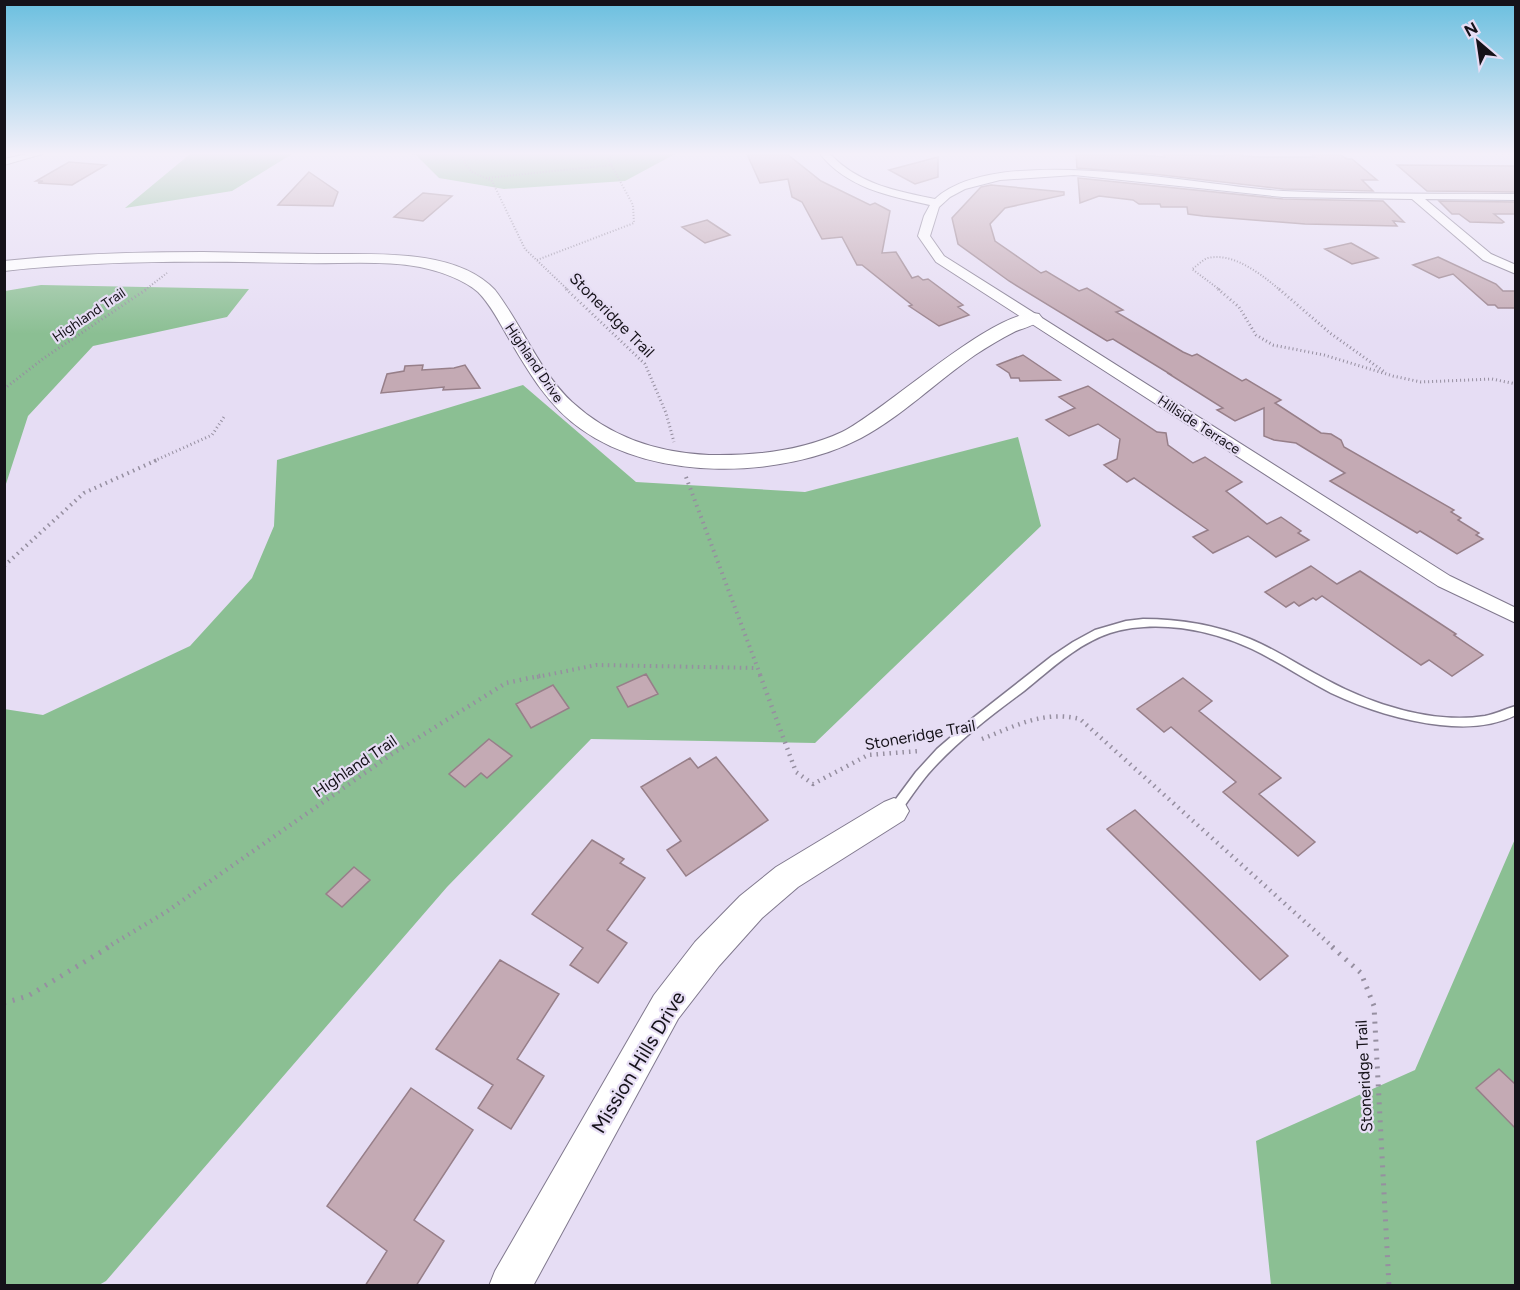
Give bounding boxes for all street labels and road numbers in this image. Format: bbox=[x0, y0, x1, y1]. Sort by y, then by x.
street label: Stoneridge Trail bbox=[566, 269, 658, 361]
street label: Highland Trail bbox=[49, 284, 129, 346]
street label: Highland Drive bbox=[501, 320, 567, 406]
street label: Hillside Terrace bbox=[1154, 392, 1244, 458]
street label: Stoneridge Trail bbox=[863, 716, 977, 754]
street label: Highland Trail bbox=[310, 731, 400, 801]
street label: Mission Hills Drive bbox=[586, 987, 690, 1137]
street label: Stoneridge Trail bbox=[1352, 1019, 1376, 1133]

